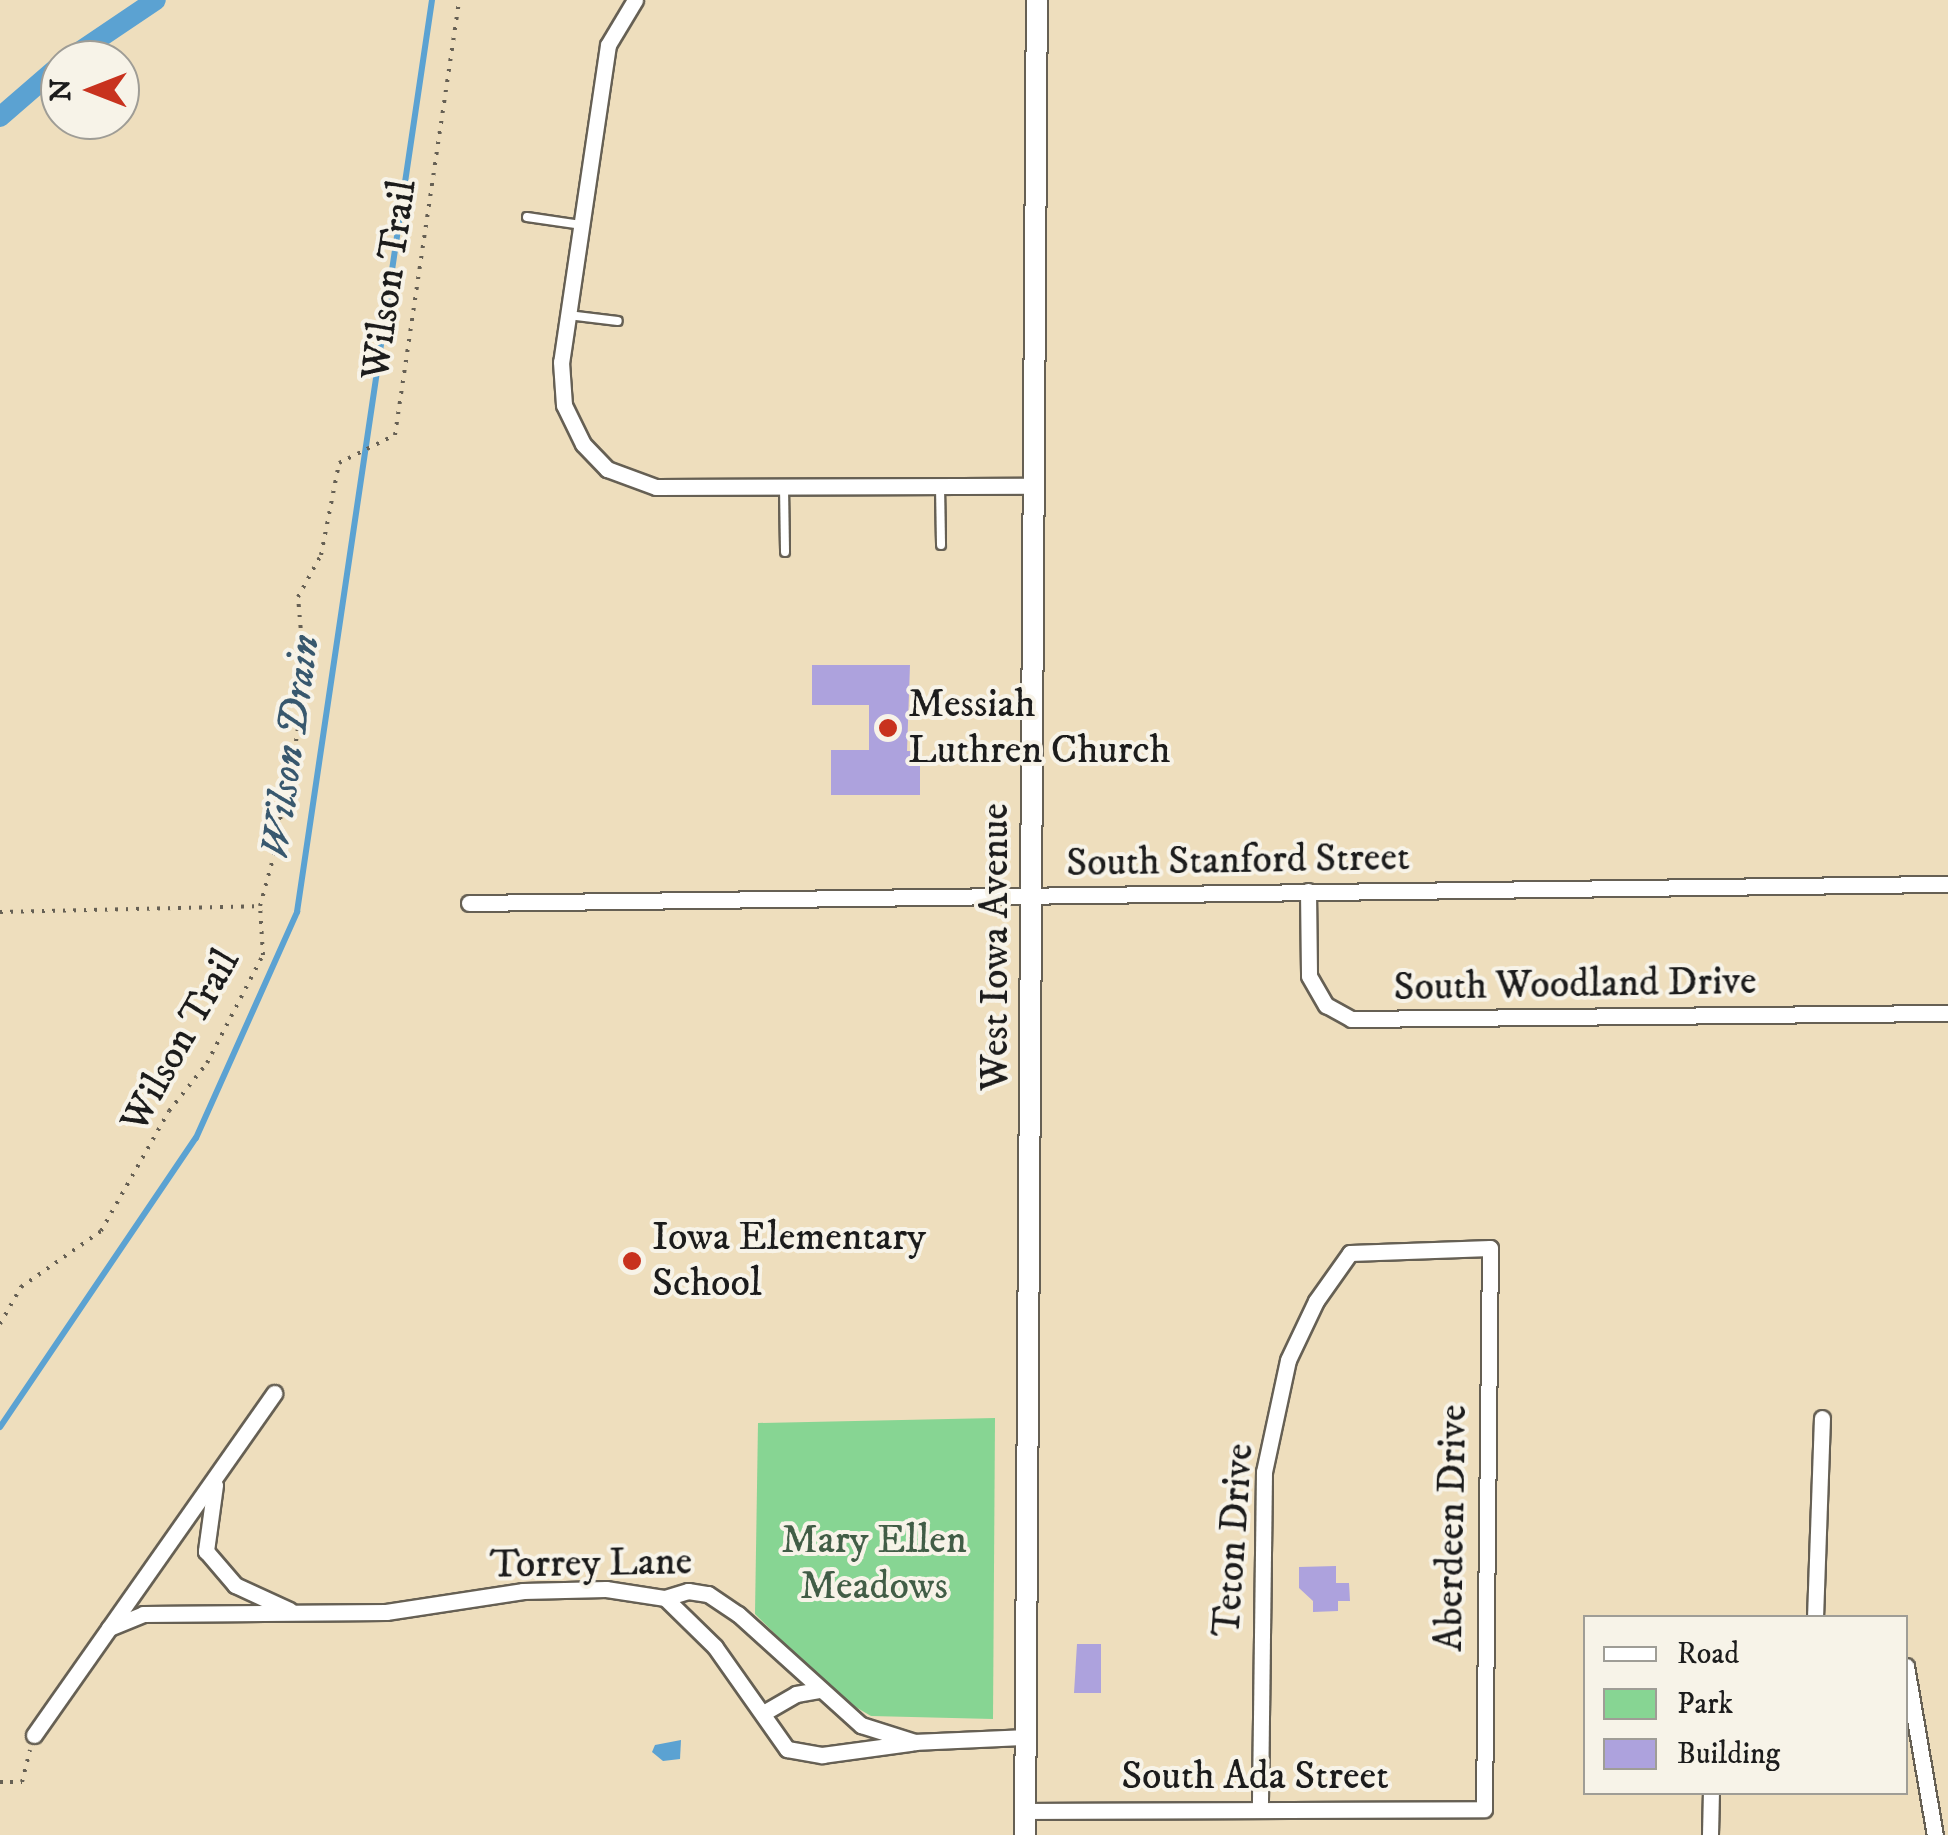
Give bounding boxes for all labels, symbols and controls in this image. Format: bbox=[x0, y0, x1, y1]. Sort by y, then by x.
north arrow bbox=[40, 40, 140, 140]
text: N bbox=[44, 79, 79, 102]
street label: Wilson Trail bbox=[352, 177, 428, 383]
water label: Wilson Drain bbox=[250, 631, 332, 863]
place label: Messiah Luthren Church bbox=[908, 681, 1170, 775]
marker: Messiah Luthren Church bbox=[877, 717, 899, 739]
street label: West Iowa Avenue bbox=[972, 803, 1020, 1091]
street label: South Stanford Street bbox=[1066, 834, 1410, 888]
street label: Wilson Trail bbox=[111, 941, 251, 1141]
street label: South Woodland Drive bbox=[1393, 958, 1757, 1012]
place label: Iowa Elementary School bbox=[652, 1214, 926, 1308]
marker: Iowa Elementary School bbox=[621, 1250, 643, 1272]
street label: Aberdeen Drive bbox=[1426, 1404, 1478, 1652]
street label: Teton Drive bbox=[1203, 1442, 1265, 1638]
park label: Mary Ellen Meadows bbox=[781, 1517, 967, 1611]
street label: Torrey Lane bbox=[489, 1538, 693, 1590]
legend bbox=[1583, 1615, 1908, 1795]
text: Road bbox=[1677, 1636, 1739, 1673]
text: Park bbox=[1677, 1686, 1733, 1723]
text: Building bbox=[1677, 1736, 1780, 1773]
street label: South Ada Street bbox=[1121, 1753, 1389, 1801]

